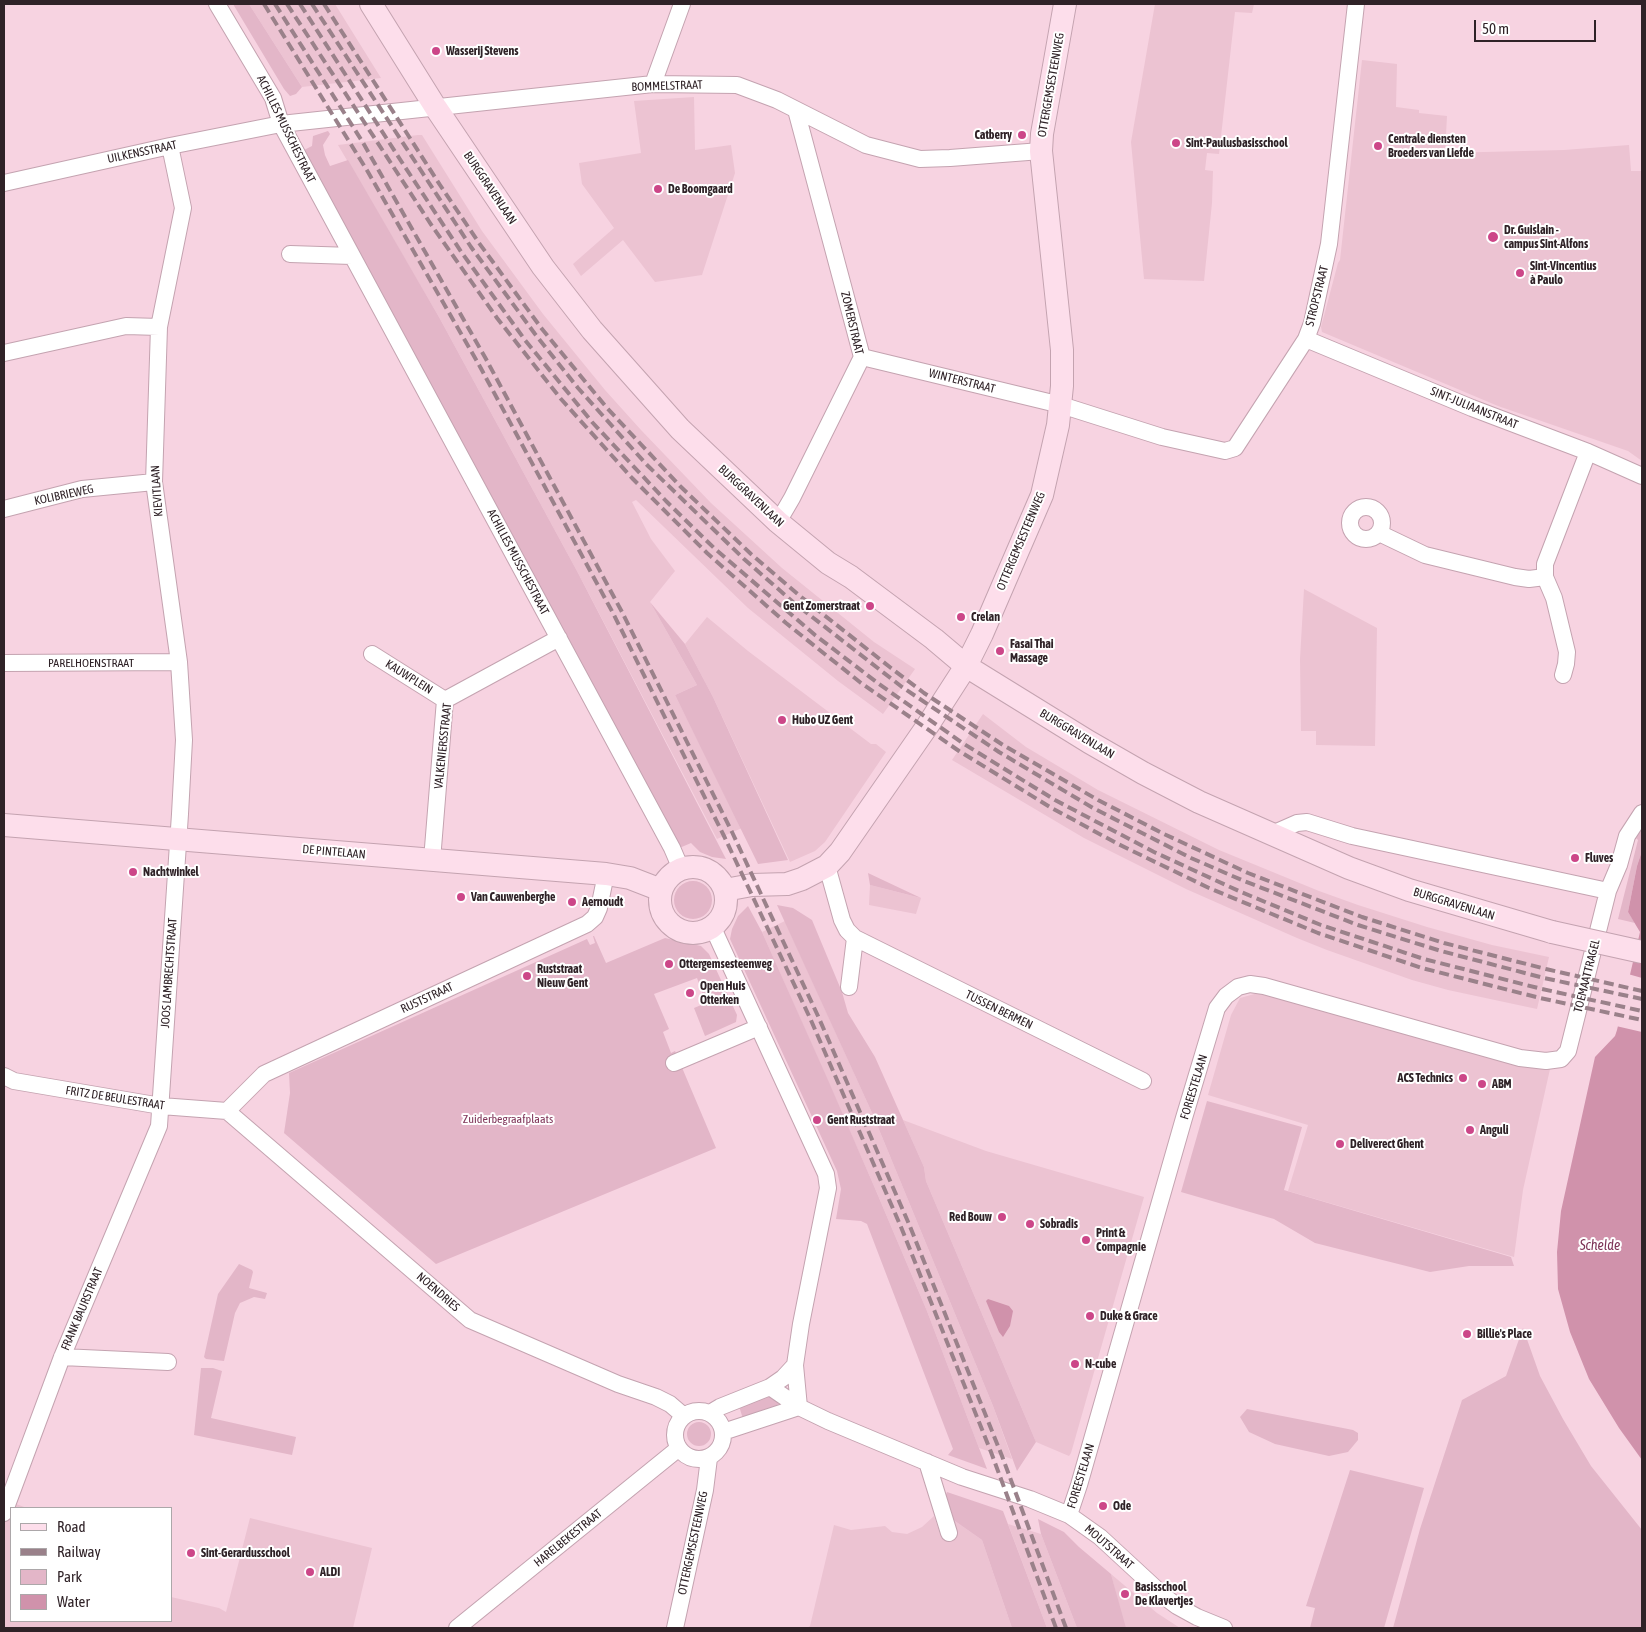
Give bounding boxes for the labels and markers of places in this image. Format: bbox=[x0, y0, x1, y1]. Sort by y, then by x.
place label: Wasserij Stevens bbox=[446, 44, 519, 58]
marker: Wasserij Stevens bbox=[430, 45, 442, 57]
place label: Catberry bbox=[974, 128, 1012, 142]
marker: Catberry bbox=[1016, 129, 1028, 141]
place label: Centrale diensten Broeders van Liefde bbox=[1388, 132, 1474, 160]
place label: Sint-Paulusbasisschool bbox=[1186, 136, 1288, 150]
marker: Sint-Paulusbasisschool bbox=[1170, 137, 1182, 149]
marker: Centrale diensten Broeders van Liefde bbox=[1372, 140, 1384, 152]
place label: De Boomgaard bbox=[668, 182, 733, 196]
marker: De Boomgaard bbox=[652, 183, 664, 195]
place label: Dr. Guislain - campus Sint-Alfons bbox=[1504, 223, 1588, 251]
marker: Dr. Guislain - campus Sint-Alfons bbox=[1486, 230, 1500, 244]
place label: Sint-Vincentius à Paulo bbox=[1530, 259, 1596, 287]
marker: Sint-Vincentius à Paulo bbox=[1514, 267, 1526, 279]
place label: Gent Zomerstraat bbox=[783, 599, 860, 613]
marker: Gent Zomerstraat bbox=[864, 600, 876, 612]
place label: Crelan bbox=[971, 610, 1000, 624]
marker: Crelan bbox=[955, 611, 967, 623]
place label: Fasai Thai Massage bbox=[1010, 637, 1054, 665]
marker: Fasai Thai Massage bbox=[994, 645, 1006, 657]
place label: Hubo UZ Gent bbox=[792, 713, 853, 727]
marker: Hubo UZ Gent bbox=[776, 714, 788, 726]
place label: Fluves bbox=[1585, 851, 1613, 865]
marker: Fluves bbox=[1569, 852, 1581, 864]
place label: Nachtwinkel bbox=[143, 865, 199, 879]
marker: Nachtwinkel bbox=[127, 866, 139, 878]
place label: Van Cauwenberghe bbox=[471, 890, 555, 904]
marker: Van Cauwenberghe bbox=[455, 891, 467, 903]
place label: Aernoudt bbox=[582, 895, 623, 909]
marker: Aernoudt bbox=[566, 896, 578, 908]
place label: Ottergemsesteenweg bbox=[679, 957, 772, 971]
marker: Ottergemsesteenweg bbox=[663, 958, 675, 970]
place label: Ruststraat Nieuw Gent bbox=[537, 962, 588, 990]
marker: Ruststraat Nieuw Gent bbox=[521, 970, 533, 982]
place label: Open Huis Otterken bbox=[700, 979, 745, 1007]
marker: Open Huis Otterken bbox=[684, 987, 696, 999]
place label: ACS Technics bbox=[1398, 1071, 1453, 1085]
marker: ACS Technics bbox=[1457, 1072, 1469, 1084]
place label: ABM bbox=[1492, 1077, 1512, 1091]
marker: ABM bbox=[1476, 1078, 1488, 1090]
place label: Gent Ruststraat bbox=[827, 1113, 895, 1127]
marker: Gent Ruststraat bbox=[811, 1114, 823, 1126]
place label: Anguli bbox=[1480, 1123, 1509, 1137]
marker: Anguli bbox=[1464, 1124, 1476, 1136]
place label: Deliverect Ghent bbox=[1350, 1137, 1424, 1151]
marker: Deliverect Ghent bbox=[1334, 1138, 1346, 1150]
place label: Red Bouw bbox=[949, 1210, 992, 1224]
marker: Red Bouw bbox=[996, 1211, 1008, 1223]
place label: Sobradis bbox=[1040, 1217, 1078, 1231]
marker: Sobradis bbox=[1024, 1218, 1036, 1230]
place label: Print & Compagnie bbox=[1096, 1226, 1146, 1254]
marker: Print & Compagnie bbox=[1080, 1234, 1092, 1246]
place label: Duke & Grace bbox=[1100, 1309, 1158, 1323]
marker: Duke & Grace bbox=[1084, 1310, 1096, 1322]
place label: Billie's Place bbox=[1477, 1327, 1532, 1341]
marker: Billie's Place bbox=[1461, 1328, 1473, 1340]
place label: N-cube bbox=[1085, 1357, 1116, 1371]
marker: N-cube bbox=[1069, 1358, 1081, 1370]
place label: Ode bbox=[1113, 1499, 1131, 1513]
marker: Ode bbox=[1097, 1500, 1109, 1512]
place label: Sint-Gerardusschool bbox=[201, 1546, 290, 1560]
marker: Sint-Gerardusschool bbox=[185, 1547, 197, 1559]
place label: ALDI bbox=[320, 1565, 340, 1579]
marker: ALDI bbox=[304, 1566, 316, 1578]
place label: Basisschool De Klavertjes bbox=[1135, 1580, 1193, 1608]
marker: Basisschool De Klavertjes bbox=[1119, 1588, 1131, 1600]

